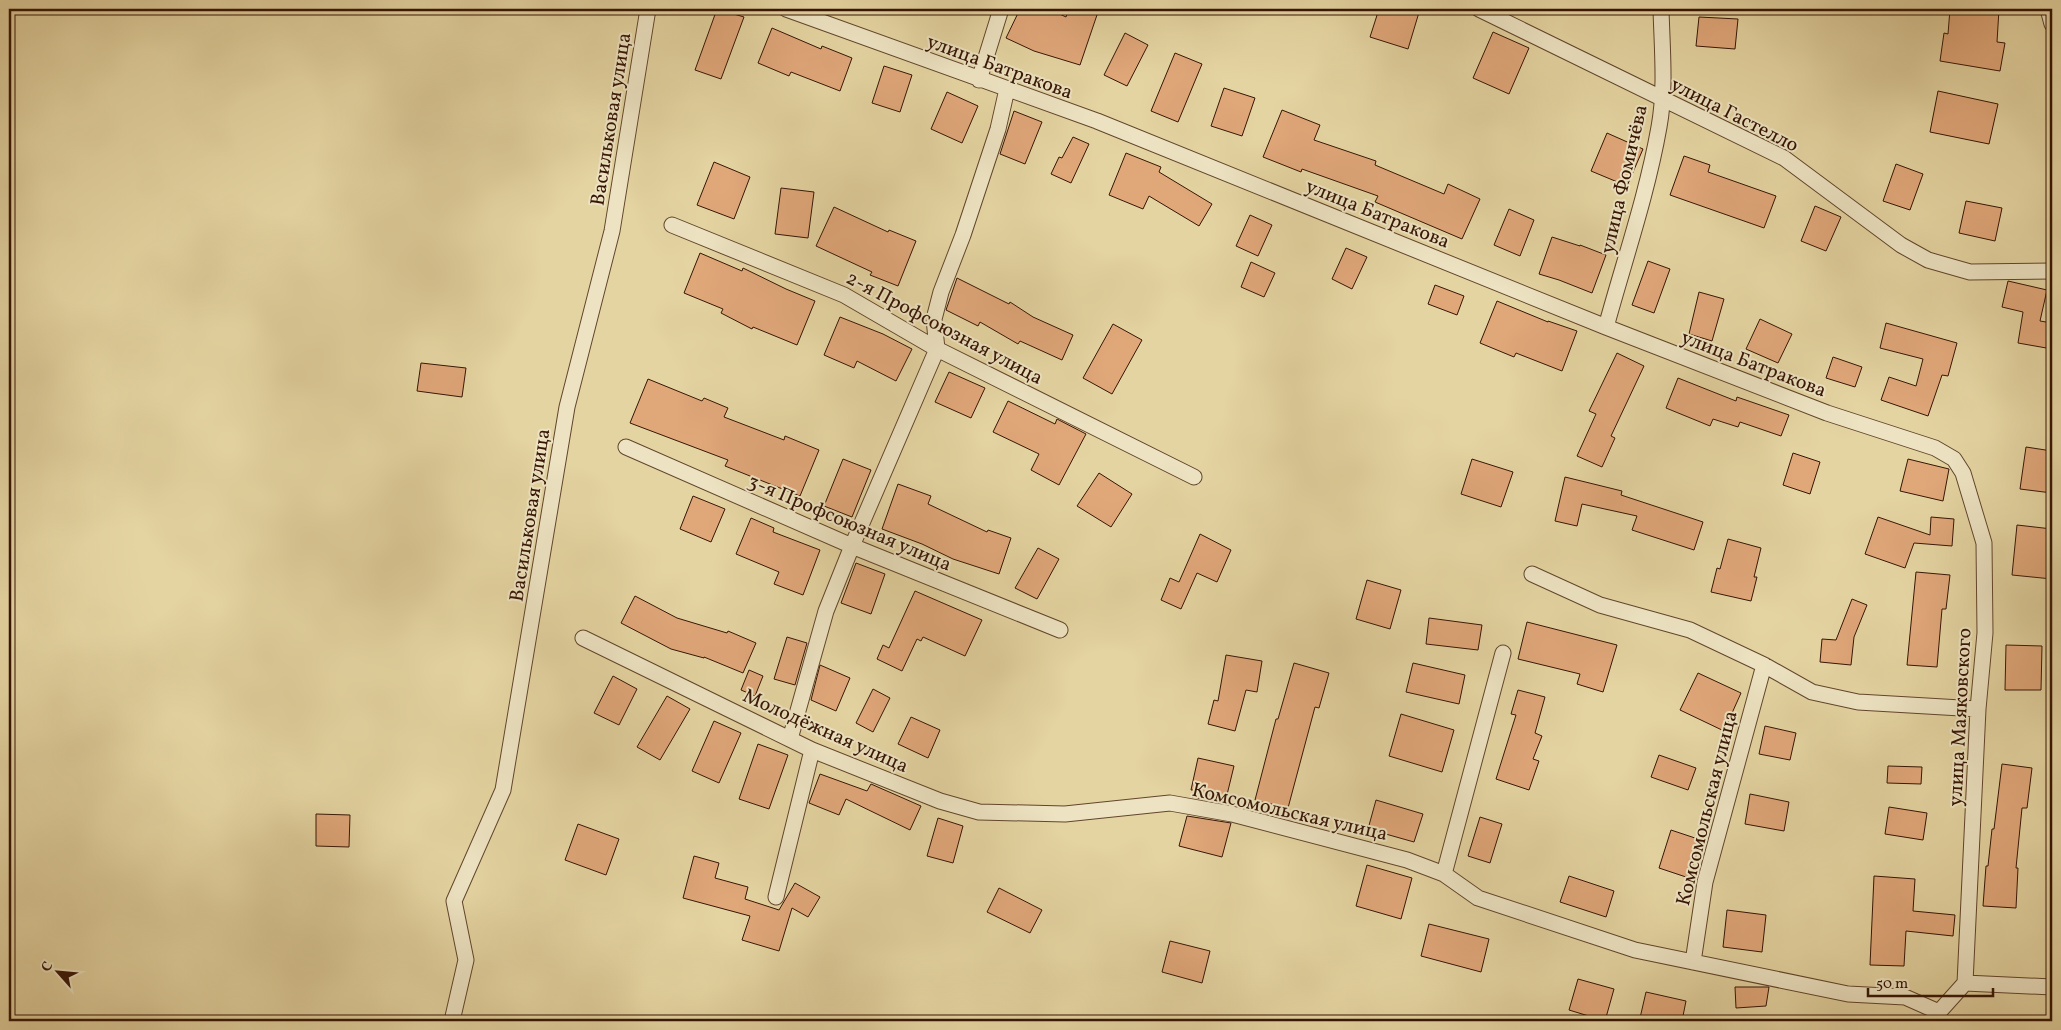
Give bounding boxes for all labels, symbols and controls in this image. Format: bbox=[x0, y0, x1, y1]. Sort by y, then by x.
street label: улица Батракова bbox=[922, 28, 1076, 107]
street label: Васильковая улица bbox=[584, 31, 639, 208]
street label: улица Гастелло bbox=[1665, 71, 1803, 160]
street label: улица Фомичёва bbox=[1594, 102, 1656, 257]
street label: улица Батракова bbox=[1301, 173, 1454, 257]
street label: 2-я Профсоюзная улица bbox=[841, 265, 1048, 393]
street label: улица Батракова bbox=[1677, 324, 1830, 405]
street label: Васильковая улица bbox=[503, 427, 558, 604]
street label: 3-я Профсоюзная улица bbox=[743, 468, 956, 580]
street label: улица Маяковского bbox=[1942, 627, 1980, 807]
street label: Молодёжная улица bbox=[738, 683, 913, 781]
street label: Комсомольская улица bbox=[1670, 708, 1746, 909]
street label: Комсомольская улица bbox=[1189, 777, 1390, 849]
north arrow bbox=[32, 948, 82, 998]
text: С bbox=[37, 958, 58, 975]
scale bar bbox=[1868, 965, 1994, 997]
text: 50 m bbox=[1876, 974, 1908, 995]

